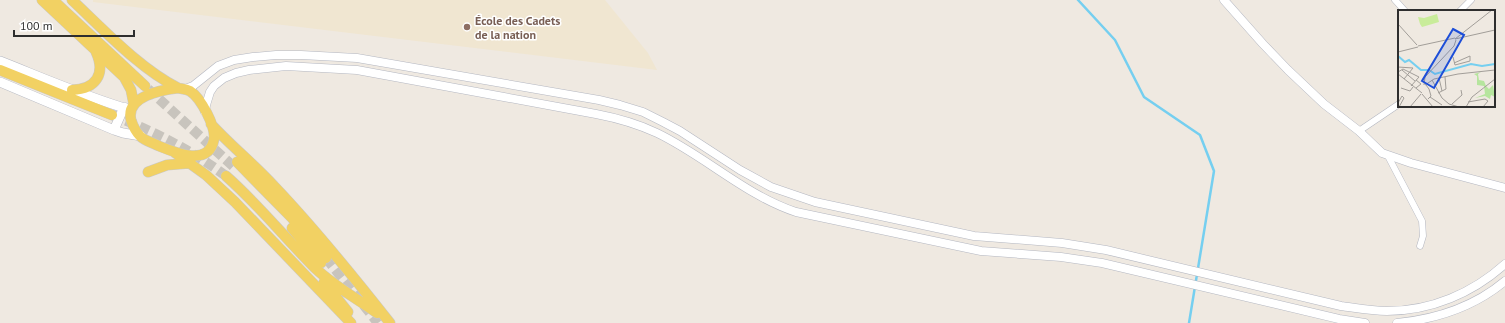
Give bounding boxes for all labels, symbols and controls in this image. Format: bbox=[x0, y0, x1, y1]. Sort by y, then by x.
inset map bbox=[1398, 10, 1495, 107]
scale bar bbox=[14, 12, 134, 38]
place label: École des Cadets de la nation bbox=[475, 13, 560, 42]
text: 100 m bbox=[20, 18, 53, 33]
marker: École des Cadets de la nation bbox=[462, 22, 472, 32]

